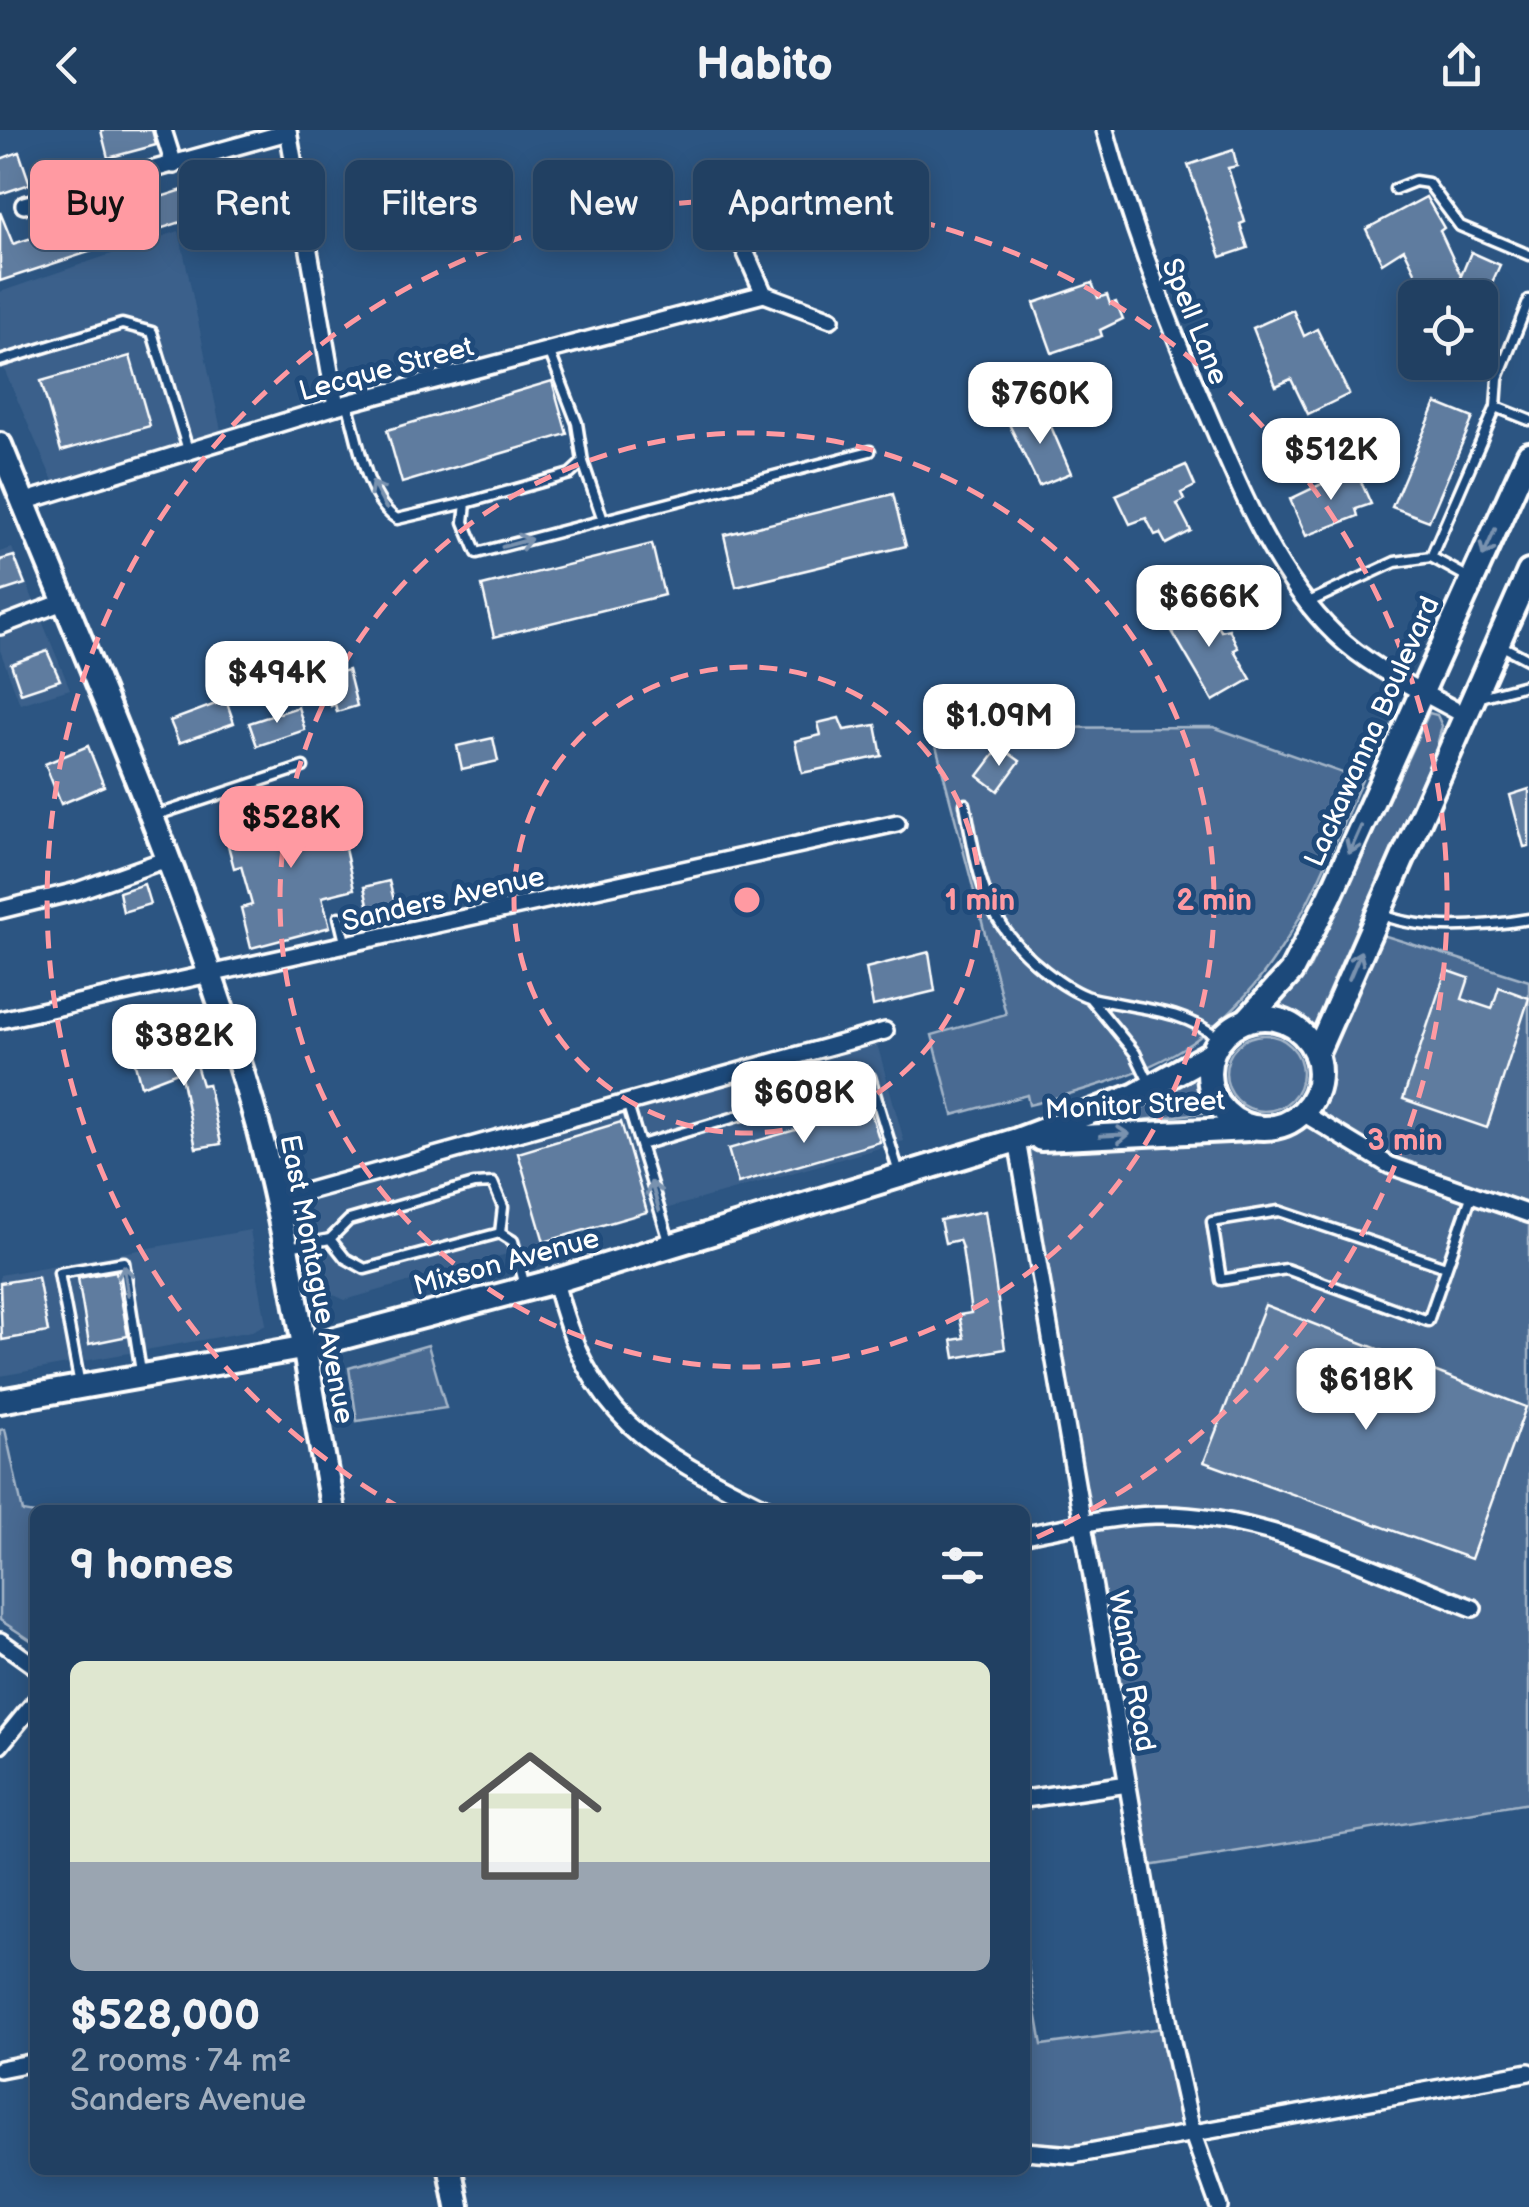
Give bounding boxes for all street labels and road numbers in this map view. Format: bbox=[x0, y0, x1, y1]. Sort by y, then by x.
street label: Spell Lane bbox=[1154, 254, 1235, 390]
street label: Lecque Street bbox=[296, 330, 478, 409]
street label: Lackawanna Boulevard bbox=[1298, 592, 1447, 872]
street label: Sanders Avenue bbox=[339, 860, 548, 939]
street label: Monitor Street bbox=[1044, 1084, 1226, 1127]
street label: East Montague Avenue bbox=[272, 1132, 361, 1427]
street label: Mixson Avenue bbox=[410, 1222, 603, 1303]
street label: Wando Road bbox=[1101, 1588, 1162, 1754]

